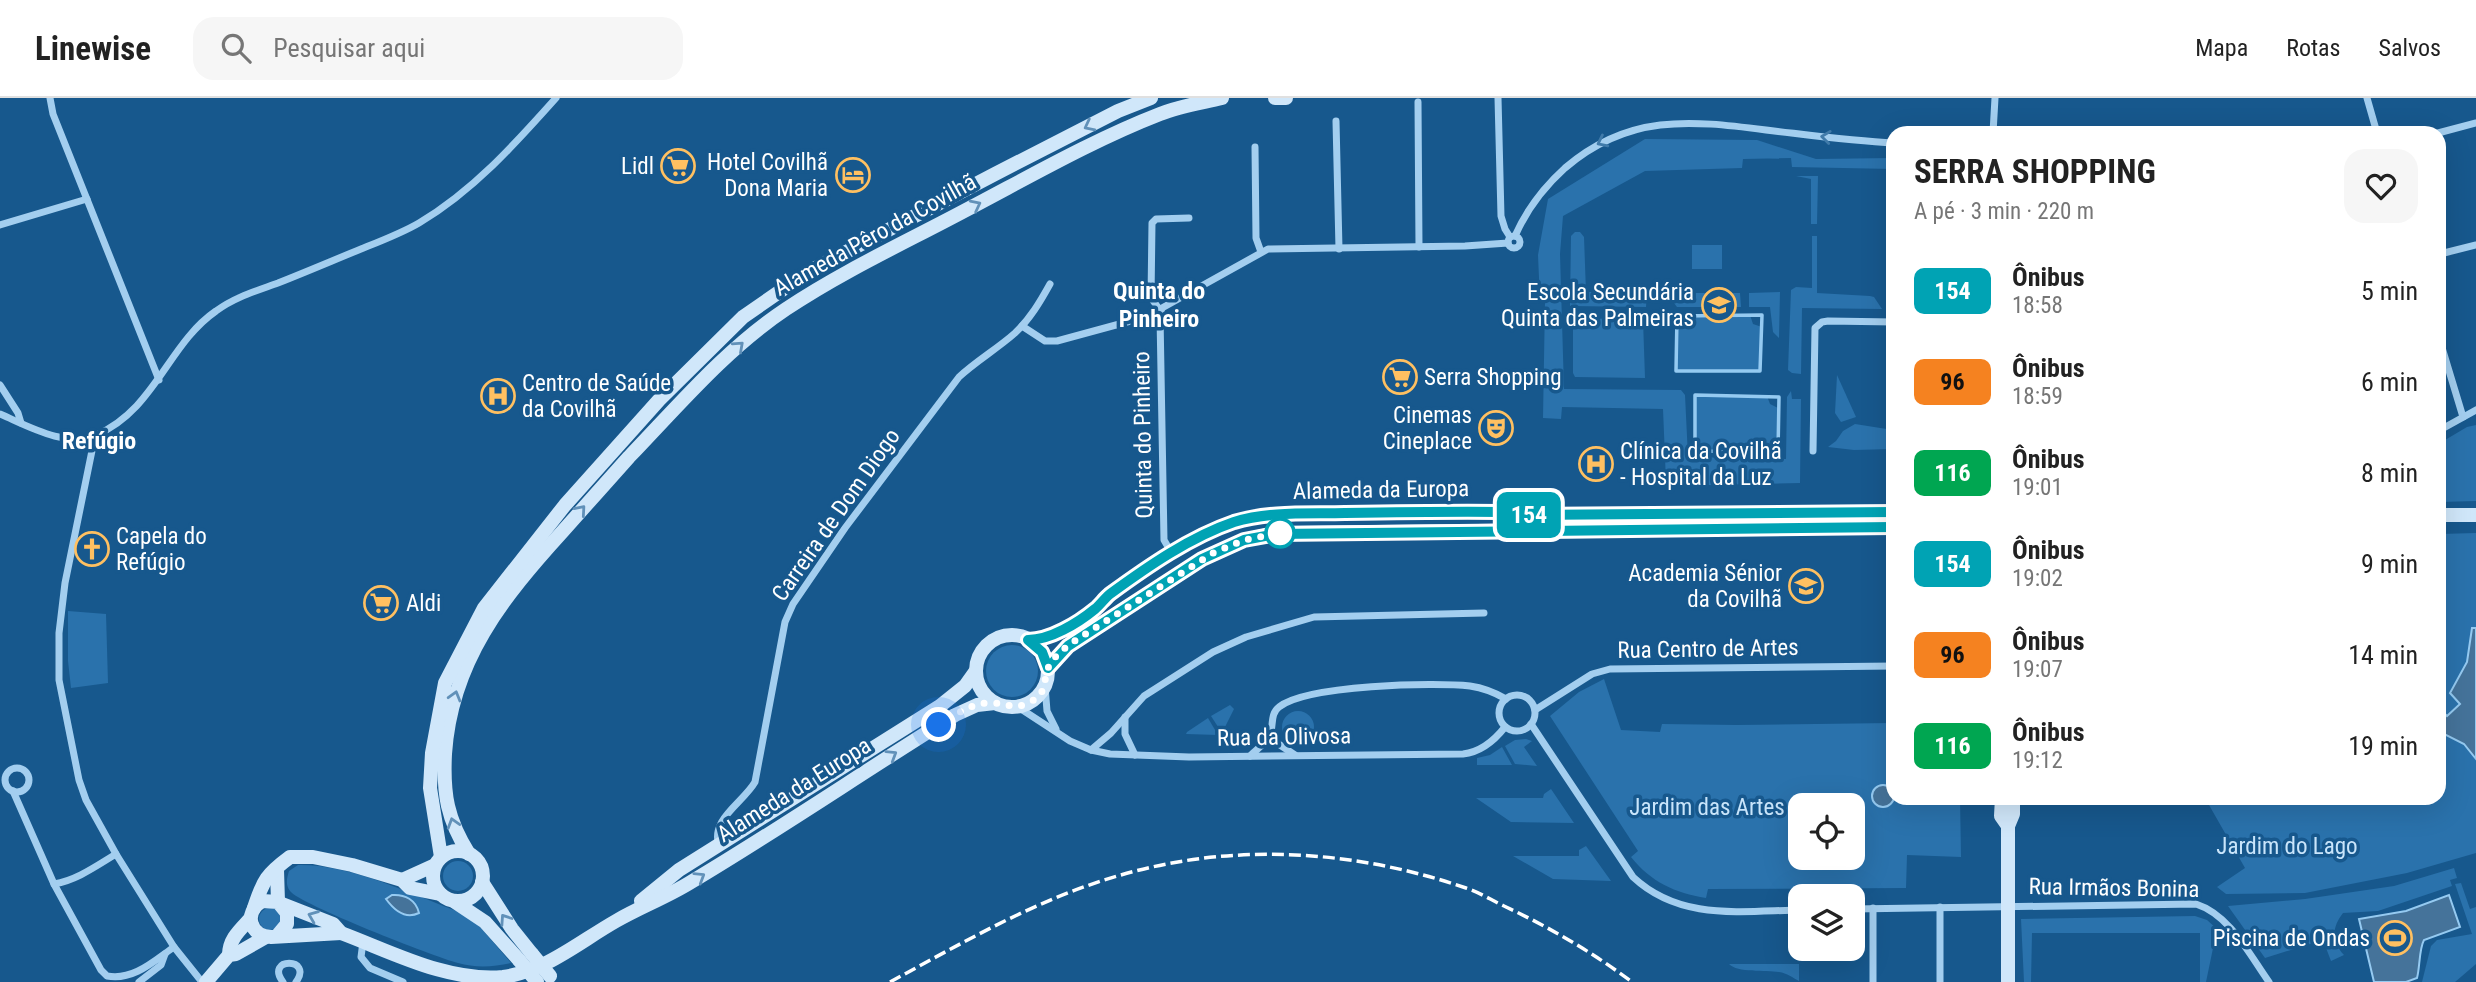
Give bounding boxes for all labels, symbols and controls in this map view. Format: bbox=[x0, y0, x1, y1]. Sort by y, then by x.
search box bbox=[193, 17, 683, 80]
text: Linewise bbox=[35, 29, 151, 68]
icon: search bbox=[217, 29, 255, 67]
text: Pesquisar aqui bbox=[273, 33, 425, 63]
text: Mapa bbox=[2195, 34, 2248, 62]
text: Rotas bbox=[2286, 34, 2340, 62]
text: Salvos bbox=[2378, 34, 2441, 62]
one-way arrow bbox=[1084, 118, 1096, 132]
one-way arrow bbox=[1820, 129, 1831, 144]
one-way arrow bbox=[1597, 134, 1609, 148]
supermarket icon: Lidl bbox=[659, 147, 697, 185]
place label: Hotel Covilhã Dona Maria bbox=[707, 149, 828, 202]
button: heart bbox=[2344, 149, 2418, 223]
text: SERRA SHOPPING bbox=[1914, 152, 2156, 191]
place label: Lidl bbox=[621, 153, 654, 180]
hotel icon: Hotel Covilhã Dona Maria bbox=[834, 156, 872, 194]
street label: Alameda Pêro da Covilhã bbox=[769, 168, 981, 302]
text: A pé · 3 min · 220 m bbox=[1914, 198, 2094, 225]
one-way arrow bbox=[969, 200, 981, 214]
text: Ônibus bbox=[2012, 262, 2085, 292]
text: 5 min bbox=[2361, 276, 2418, 306]
district label: Quinta do Pinheiro bbox=[1113, 277, 1205, 333]
text: 154 bbox=[1934, 277, 1971, 305]
place label: Escola Secundária Quinta das Palmeiras bbox=[1501, 279, 1694, 332]
school or university icon: Escola Secundária Quinta das Palmeiras bbox=[1700, 286, 1738, 324]
text: 18:58 bbox=[2012, 292, 2063, 319]
one-way arrow bbox=[731, 342, 744, 354]
street label: Quinta do Pinheiro bbox=[1128, 351, 1158, 519]
text: Ônibus bbox=[2012, 353, 2085, 383]
supermarket icon: Serra Shopping bbox=[1381, 358, 1419, 396]
place label: Serra Shopping bbox=[1424, 364, 1562, 391]
text: 6 min bbox=[2361, 367, 2418, 397]
text: 96 bbox=[1940, 368, 1965, 396]
place label: Centro de Saúde da Covilhã bbox=[522, 370, 671, 423]
hospital icon: Centro de Saúde da Covilhã bbox=[479, 377, 517, 415]
text: 18:59 bbox=[2012, 383, 2063, 410]
place label: Cinemas Cineplace bbox=[1383, 402, 1472, 455]
theatre icon: Cinemas Cineplace bbox=[1477, 409, 1515, 447]
street label: Carreira de Dom Diogo bbox=[766, 424, 906, 606]
district label: Refúgio bbox=[62, 427, 136, 455]
place label: Clínica da Covilhã - Hospital da Luz bbox=[1620, 438, 1782, 491]
text: Ônibus bbox=[2012, 444, 2085, 474]
hospital icon: Clínica da Covilhã - Hospital da Luz bbox=[1577, 445, 1615, 483]
text: 8 min bbox=[2361, 458, 2418, 488]
text: 116 bbox=[1934, 459, 1971, 487]
text: 19:01 bbox=[2012, 474, 2063, 501]
street label: Alameda da Europa bbox=[1293, 475, 1469, 505]
line badge: 154 bbox=[1489, 492, 1569, 538]
text: 154 bbox=[1511, 501, 1547, 529]
one-way arrow bbox=[573, 505, 585, 518]
unlabelled marker bbox=[1265, 518, 1295, 548]
place label: Capela do Refúgio bbox=[116, 523, 207, 576]
church icon: Capela do Refúgio bbox=[73, 530, 111, 568]
text: Ônibus bbox=[2012, 535, 2085, 565]
text: 9 min bbox=[2361, 549, 2418, 579]
text: 154 bbox=[1934, 550, 1971, 578]
place label: Academia Sénior da Covilhã bbox=[1628, 560, 1782, 613]
text: 19:02 bbox=[2012, 565, 2063, 592]
school or university icon: Academia Sénior da Covilhã bbox=[1787, 567, 1825, 605]
supermarket icon: Aldi bbox=[362, 584, 400, 622]
place label: Aldi bbox=[406, 590, 441, 617]
text: Ônibus bbox=[2012, 626, 2085, 656]
street label: Rua Centro de Artes bbox=[1617, 634, 1799, 664]
text: 14 min bbox=[2348, 640, 2418, 670]
text: 96 bbox=[1940, 641, 1965, 669]
text: 19:07 bbox=[2012, 656, 2063, 683]
one-way arrow bbox=[447, 691, 462, 703]
your location bbox=[921, 707, 956, 742]
text: Ônibus bbox=[2012, 717, 2085, 747]
street label: Rua da Olivosa bbox=[1217, 722, 1351, 752]
text: 19 min bbox=[2348, 731, 2418, 761]
street label: Alameda da Europa bbox=[712, 732, 876, 848]
text: 116 bbox=[1934, 732, 1971, 760]
text: 19:12 bbox=[2012, 747, 2063, 774]
one-way arrow bbox=[885, 751, 898, 764]
map controls bbox=[1788, 793, 1865, 961]
button: locate bbox=[1788, 793, 1865, 870]
park label: Jardim das Artes bbox=[1629, 794, 1785, 821]
one-way arrow bbox=[446, 817, 461, 829]
park label: Jardim do Lago bbox=[2216, 833, 2358, 860]
one-way arrow bbox=[692, 872, 705, 885]
street label: Rua Irmãos Bonina bbox=[2028, 873, 2200, 903]
button: layers bbox=[1788, 884, 1865, 961]
one-way arrow bbox=[308, 910, 320, 924]
one-way arrow bbox=[501, 914, 514, 927]
sports icon: Piscina de Ondas bbox=[2376, 919, 2414, 957]
place label: Piscina de Ondas bbox=[2213, 925, 2370, 952]

